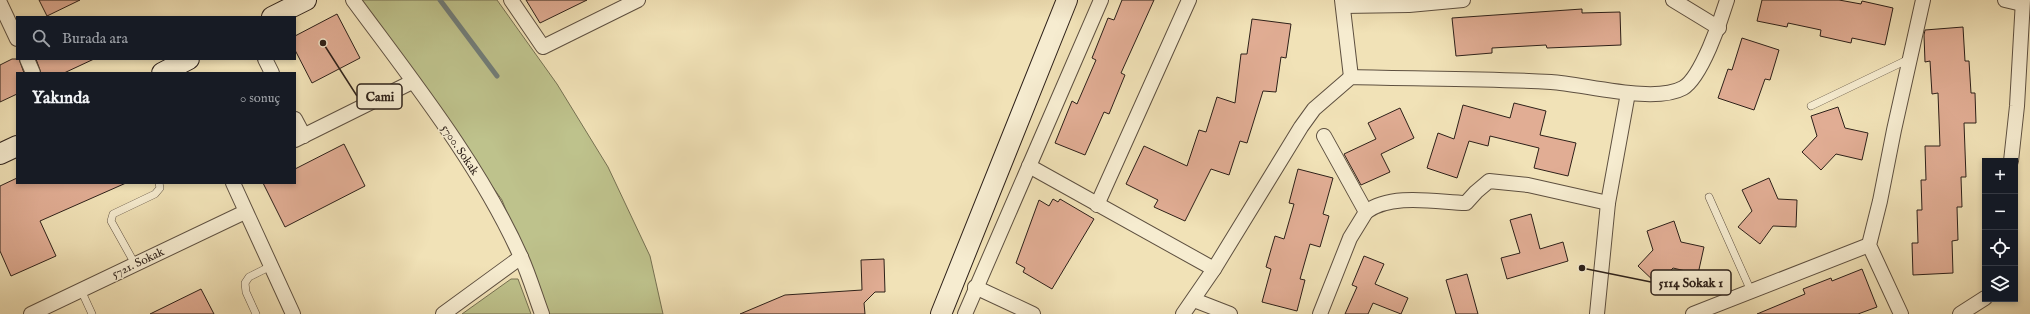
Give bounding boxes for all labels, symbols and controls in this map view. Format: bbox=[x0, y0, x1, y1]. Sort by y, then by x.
search box bbox=[16, 16, 296, 60]
icon: search bbox=[30, 27, 52, 49]
text: Burada ara bbox=[62, 29, 128, 48]
callout: Cami bbox=[357, 84, 402, 109]
text: Yakında bbox=[32, 88, 90, 109]
text: Cami bbox=[366, 89, 395, 106]
text: 0 sonuç bbox=[240, 90, 280, 107]
street label: 5700. Sokak bbox=[438, 122, 483, 179]
map controls bbox=[1982, 158, 2018, 302]
button: + bbox=[1982, 158, 2018, 194]
button: − bbox=[1982, 194, 2018, 230]
button: locate bbox=[1982, 230, 2018, 266]
street label: 5721. Sokak bbox=[110, 244, 167, 282]
button: layers bbox=[1982, 266, 2018, 302]
callout: 5114 Sokak 1 bbox=[1651, 270, 1731, 295]
text: 5114 Sokak 1 bbox=[1659, 275, 1723, 292]

